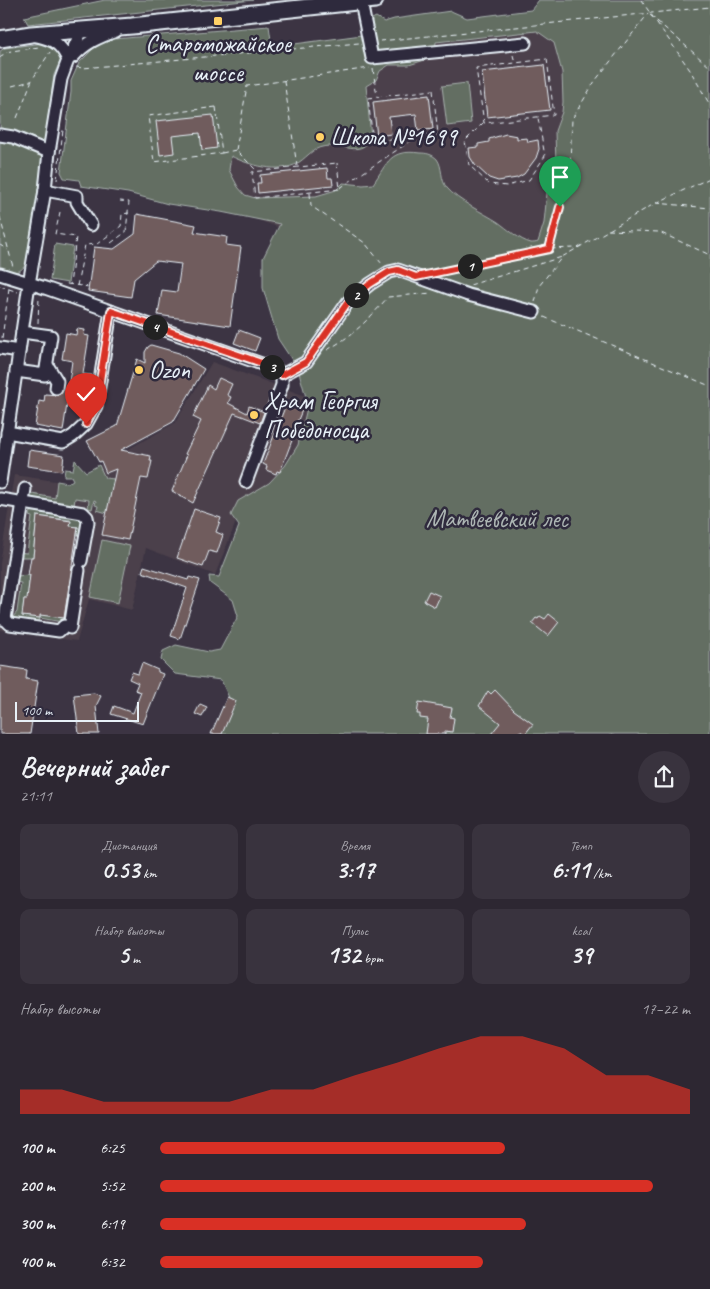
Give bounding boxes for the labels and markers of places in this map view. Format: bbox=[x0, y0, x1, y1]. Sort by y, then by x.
marker: Староможайское шоссе bbox=[212, 15, 224, 27]
place label: Староможайское шоссе bbox=[145, 28, 293, 89]
place label: Школа №1699 bbox=[330, 121, 459, 153]
marker: Школа №1699 bbox=[314, 131, 326, 143]
pin bbox=[539, 156, 581, 207]
pin: 1 bbox=[458, 254, 482, 278]
pin: 2 bbox=[344, 282, 368, 308]
pin: 4 bbox=[142, 314, 168, 340]
place label: Ozon bbox=[149, 354, 191, 386]
pin: 3 bbox=[260, 354, 284, 380]
marker: Ozon bbox=[133, 364, 145, 376]
pin bbox=[65, 373, 107, 424]
place label: Храм Георгия Победоносца bbox=[264, 385, 379, 446]
marker: Храм Георгия Победоносца bbox=[248, 409, 260, 421]

